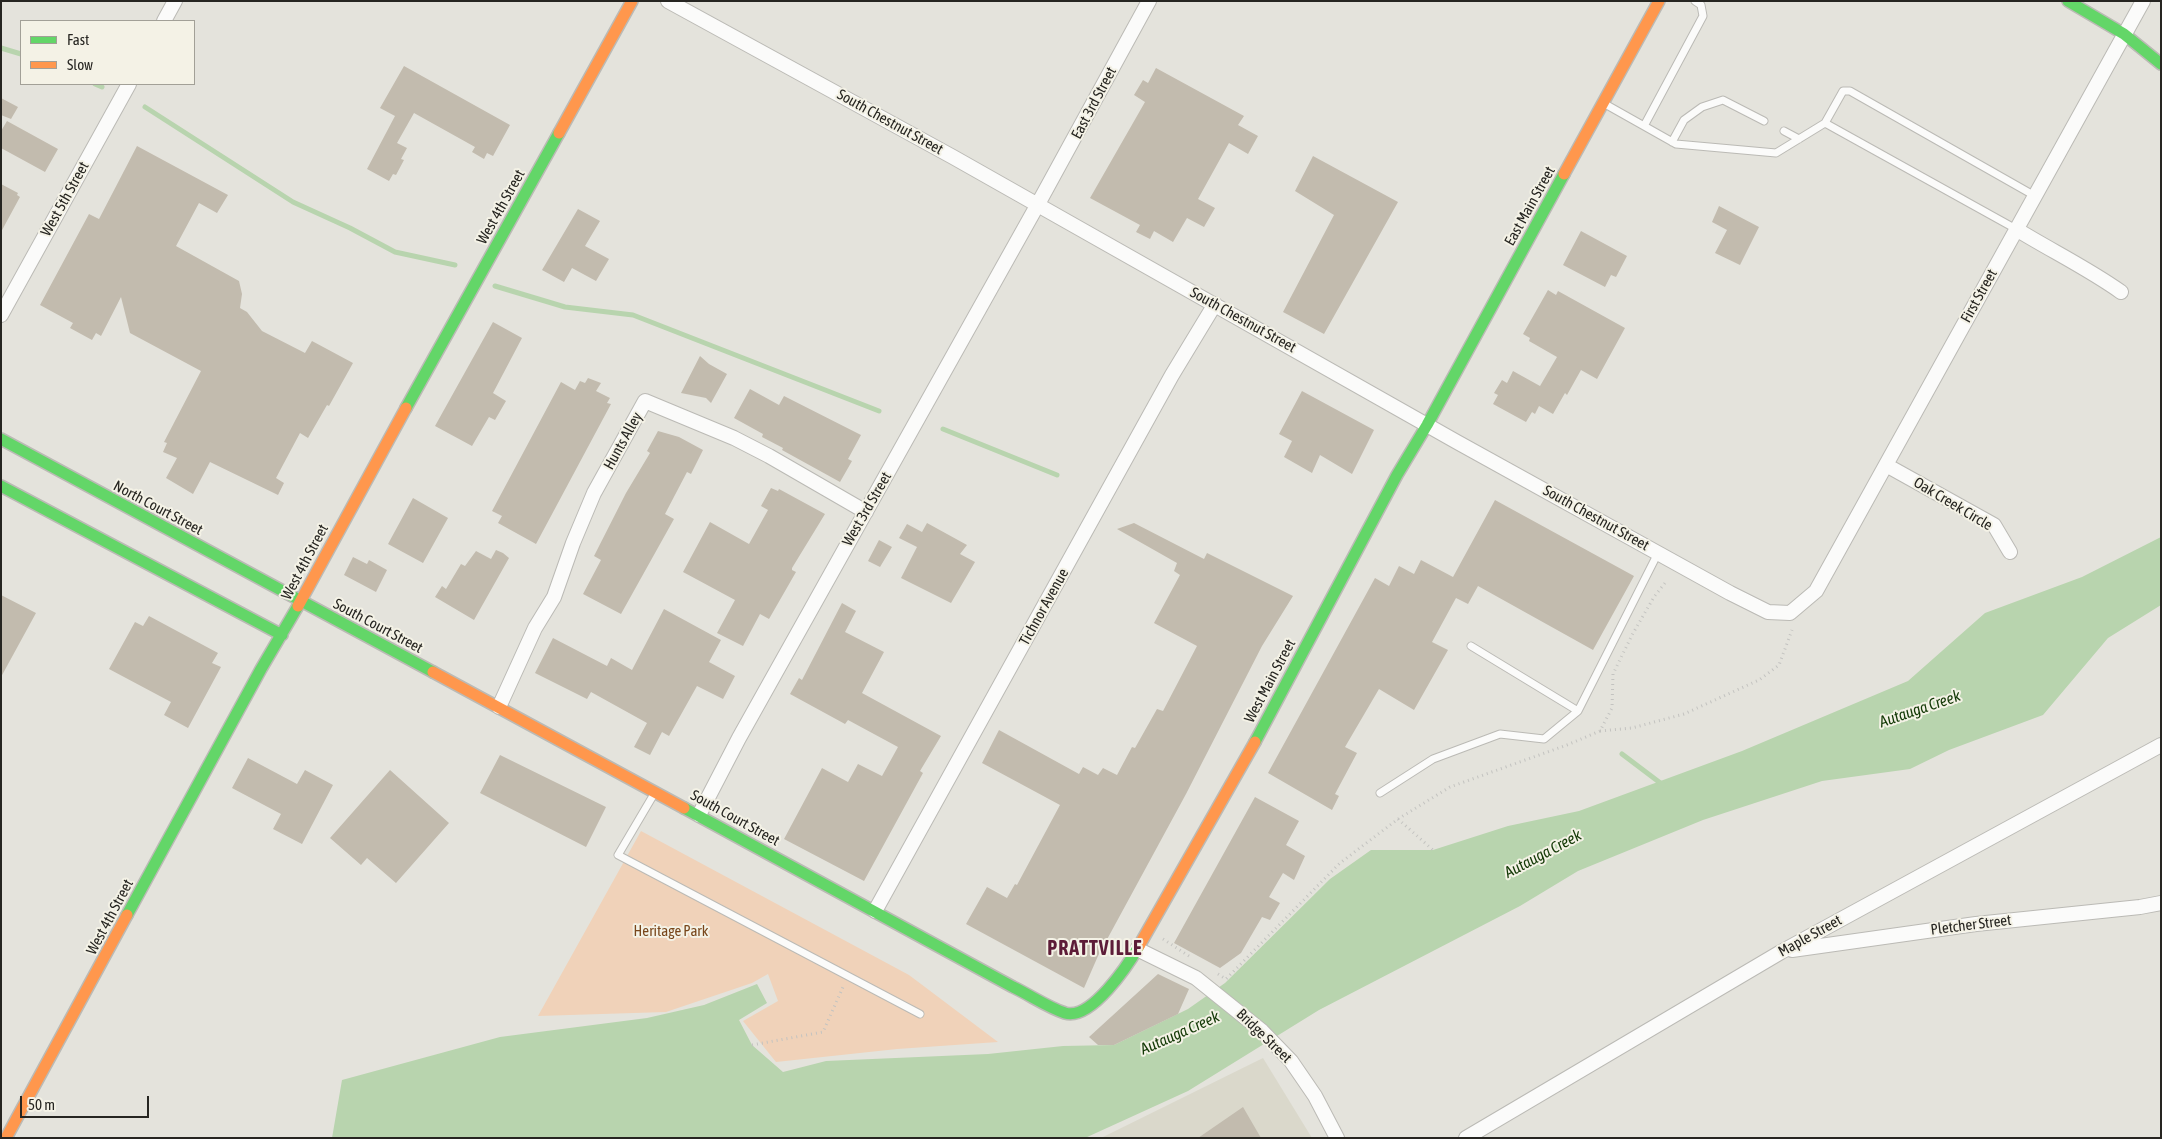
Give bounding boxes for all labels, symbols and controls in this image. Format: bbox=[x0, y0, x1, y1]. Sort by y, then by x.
legend bbox=[20, 20, 195, 85]
text: Fast bbox=[67, 31, 89, 48]
text: Slow bbox=[67, 56, 93, 73]
street label: East 3rd Street bbox=[1068, 64, 1120, 142]
street label: South Chestnut Street bbox=[834, 85, 946, 159]
street label: West 5th Street bbox=[37, 159, 93, 239]
street label: East Main Street bbox=[1501, 163, 1559, 249]
street label: West 4th Street bbox=[473, 167, 529, 247]
street label: First Street bbox=[1957, 266, 2001, 326]
street label: South Chestnut Street bbox=[1187, 283, 1299, 357]
street label: Hunts Alley bbox=[600, 409, 646, 473]
street label: West 3rd Street bbox=[839, 469, 895, 549]
street label: Oak Creek Circle bbox=[1910, 473, 1996, 535]
street label: North Court Street bbox=[110, 477, 206, 539]
street label: South Chestnut Street bbox=[1540, 481, 1652, 555]
street label: West 4th Street bbox=[278, 521, 332, 603]
street label: Tichnor Avenue bbox=[1016, 566, 1072, 648]
street label: South Court Street bbox=[330, 595, 426, 657]
street label: West Main Street bbox=[1241, 636, 1299, 726]
water label: Autauga Creek bbox=[1877, 686, 1963, 732]
street label: South Court Street bbox=[687, 786, 783, 850]
water label: Autauga Creek bbox=[1501, 826, 1585, 882]
street label: West 4th Street bbox=[83, 876, 137, 958]
street label: Maple Street bbox=[1775, 911, 1845, 961]
street label: Pletcher Street bbox=[1930, 911, 2012, 939]
park label: Heritage Park bbox=[634, 922, 708, 940]
district label: PRATTVILLE bbox=[1046, 937, 1144, 961]
street label: Bridge Street bbox=[1233, 1005, 1295, 1067]
water label: Autauga Creek bbox=[1137, 1007, 1223, 1059]
scale bar bbox=[22, 1086, 151, 1118]
text: 50 m bbox=[28, 1096, 55, 1113]

